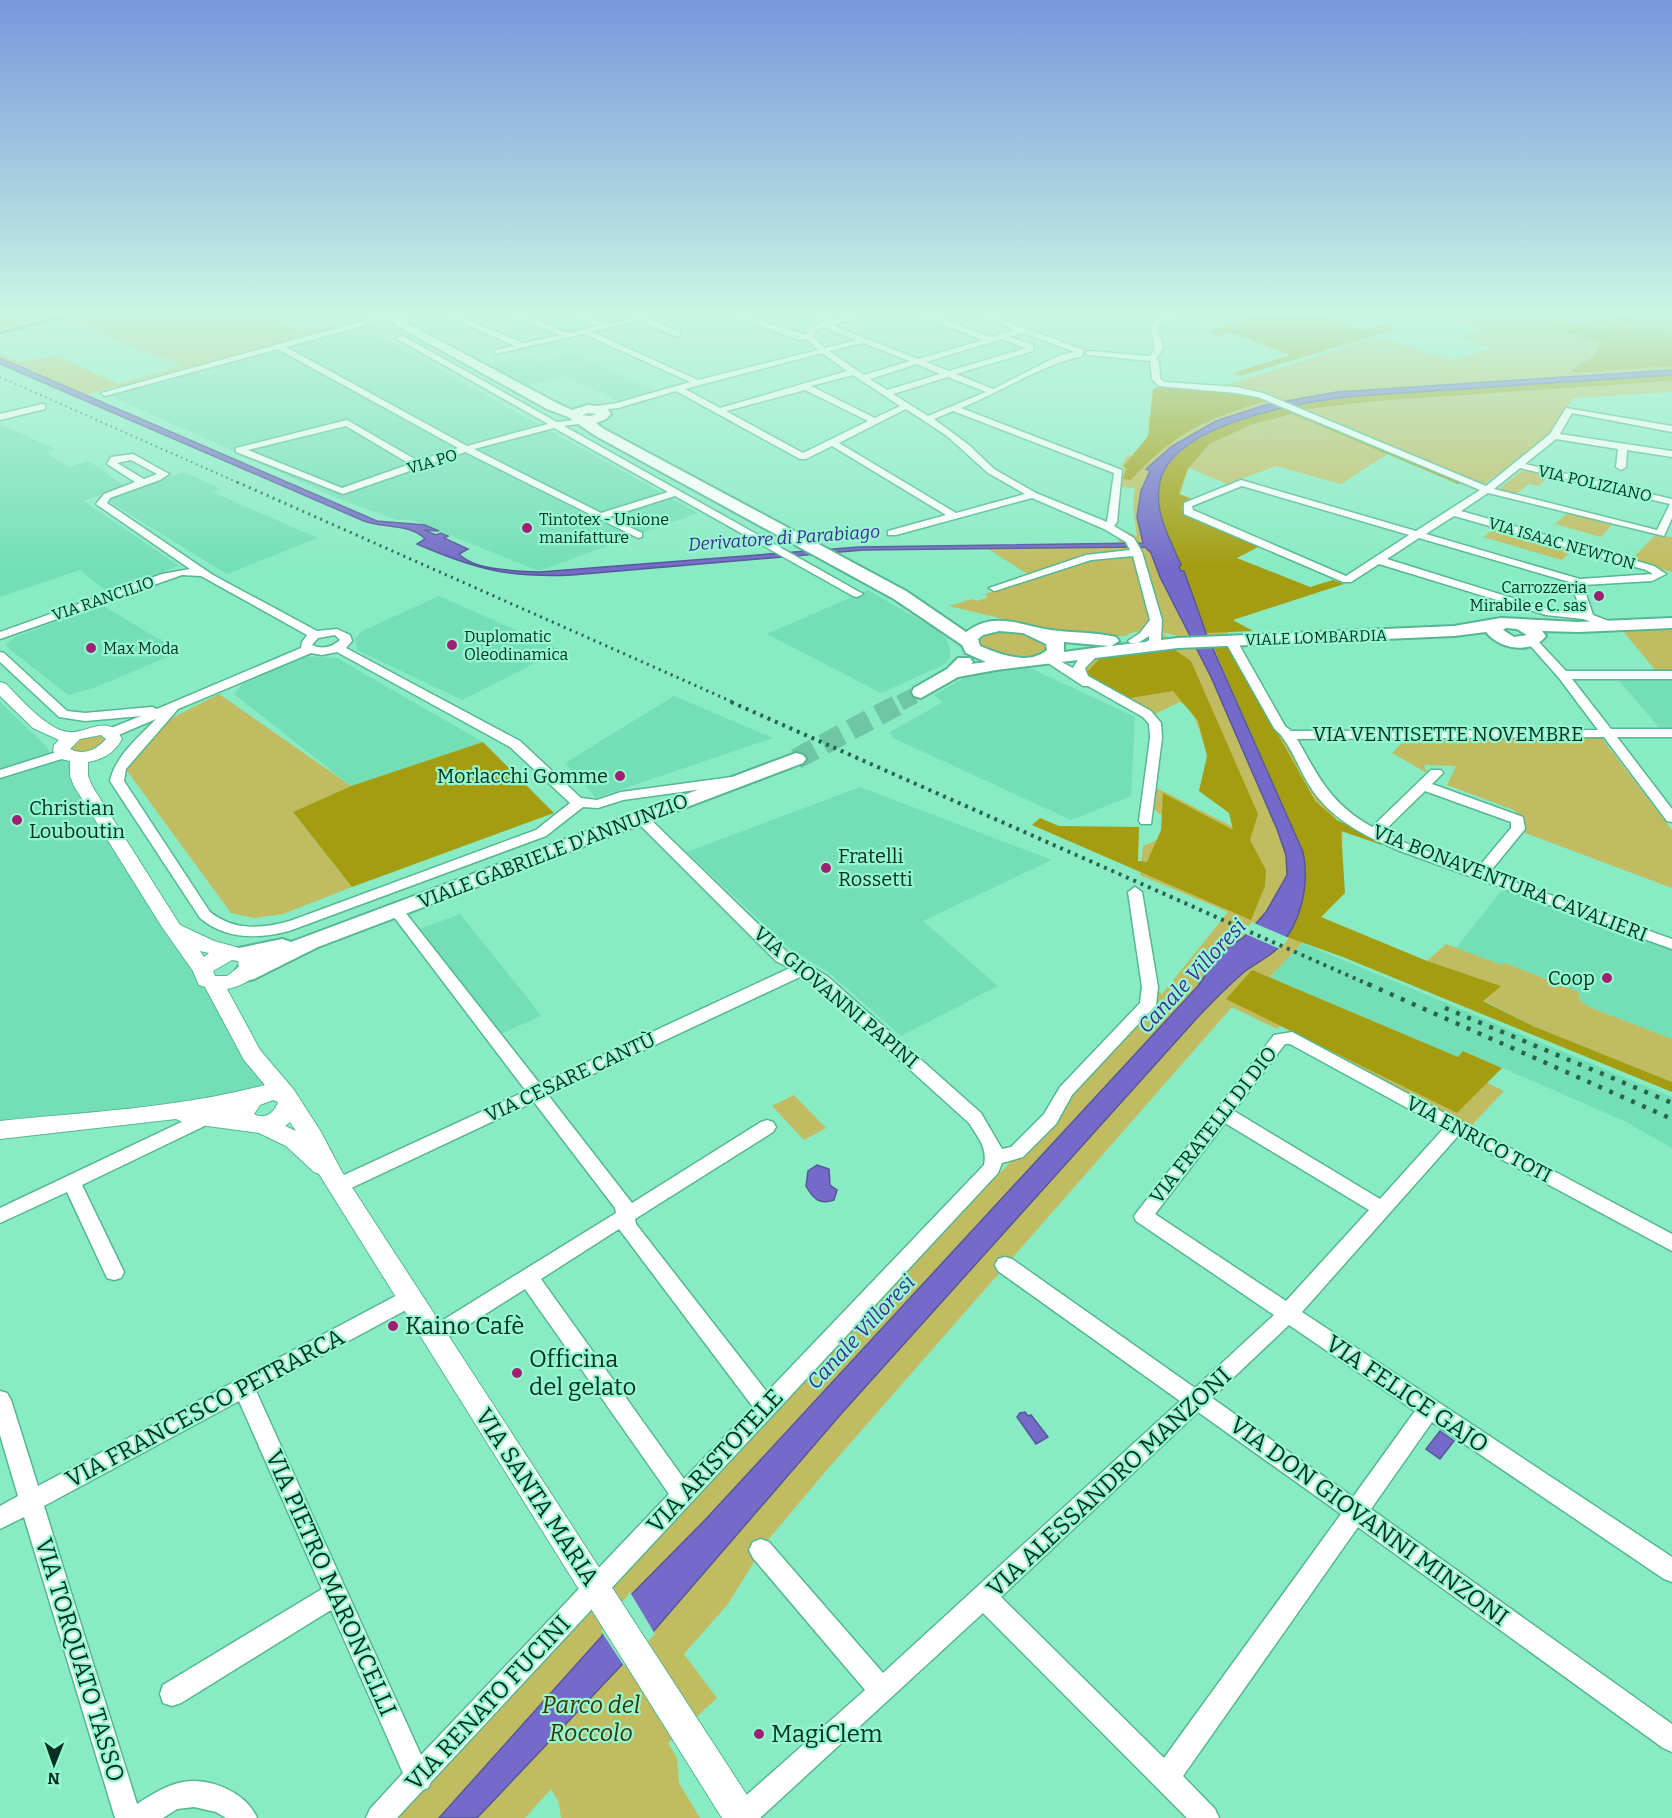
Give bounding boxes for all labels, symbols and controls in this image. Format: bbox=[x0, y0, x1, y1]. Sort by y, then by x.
street label: VIA PO bbox=[405, 445, 460, 478]
street label: VIA POLIZIANO bbox=[1536, 461, 1654, 506]
place label: Tintotex - Unione manifatture bbox=[539, 510, 669, 547]
street label: VIA ISAAC NEWTON bbox=[1486, 513, 1638, 574]
water label: Derivatore di Parabiago bbox=[687, 520, 881, 556]
marker: Tintotex - Unione manifatture bbox=[520, 521, 534, 535]
street label: VIA RANCILIO bbox=[50, 572, 157, 625]
place label: Carrozzeria Mirabile e C. sas bbox=[1469, 578, 1587, 615]
marker: Carrozzeria Mirabile e C. sas bbox=[1592, 589, 1606, 603]
street label: VIALE LOMBARDIA bbox=[1245, 626, 1388, 649]
place label: Duplomatic Oleodinamica bbox=[464, 627, 568, 664]
marker: Duplomatic Oleodinamica bbox=[445, 638, 459, 652]
place label: Max Moda bbox=[103, 639, 179, 658]
marker: Max Moda bbox=[84, 641, 98, 655]
street label: VIA VENTISETTE NOVEMBRE bbox=[1313, 722, 1583, 746]
place label: Morlacchi Gomme bbox=[437, 764, 608, 788]
marker: Morlacchi Gomme bbox=[613, 769, 627, 783]
street label: VIALE GABRIELE D'ANNUNZIO bbox=[414, 788, 692, 914]
place label: Christian Louboutin bbox=[29, 796, 125, 843]
marker: Christian Louboutin bbox=[10, 813, 24, 827]
street label: VIA BONAVENTURA CAVALIERI bbox=[1369, 819, 1651, 947]
place label: Fratelli Rossetti bbox=[838, 844, 913, 891]
marker: Fratelli Rossetti bbox=[819, 861, 833, 875]
water label: Canale Villoresi bbox=[1132, 913, 1252, 1039]
street label: VIA GIOVANNI PAPINI bbox=[749, 921, 923, 1073]
place label: Coop bbox=[1548, 966, 1595, 990]
marker: Coop bbox=[1600, 971, 1614, 985]
street label: VIA CESARE CANTÙ bbox=[481, 1027, 659, 1127]
street label: VIA FRATELLI DI DIO bbox=[1144, 1042, 1282, 1208]
street label: VIA ENRICO TOTI bbox=[1402, 1090, 1556, 1188]
water label: Canale Villoresi bbox=[801, 1269, 921, 1395]
place label: Kaino Cafè bbox=[405, 1312, 524, 1340]
marker: Kaino Cafè bbox=[386, 1319, 400, 1333]
street label: VIA FRANCESCO PETRARCA bbox=[61, 1323, 349, 1493]
street label: VIA FELICE GAJO bbox=[1320, 1329, 1494, 1459]
place label: Officina del gelato bbox=[529, 1345, 636, 1401]
street label: VIA ALESSANDRO MANZONI bbox=[981, 1361, 1237, 1603]
marker: Officina del gelato bbox=[510, 1366, 524, 1380]
street label: VIA ARISTOTELE bbox=[641, 1383, 789, 1539]
street label: VIA SANTA MARIA bbox=[469, 1403, 605, 1591]
street label: VIA DON GIOVANNI MINZONI bbox=[1224, 1411, 1514, 1631]
street label: VIA PIETRO MARONCELLI bbox=[260, 1446, 402, 1720]
street label: VIA TORQUATO TASSO bbox=[30, 1535, 130, 1785]
street label: VIA RENATO FUCINI bbox=[400, 1610, 576, 1796]
park label: Parco del Roccolo bbox=[542, 1691, 640, 1747]
place label: MagiClem bbox=[771, 1720, 883, 1748]
marker: MagiClem bbox=[752, 1727, 766, 1741]
north arrow bbox=[24, 1734, 84, 1794]
text: N bbox=[47, 1769, 60, 1788]

